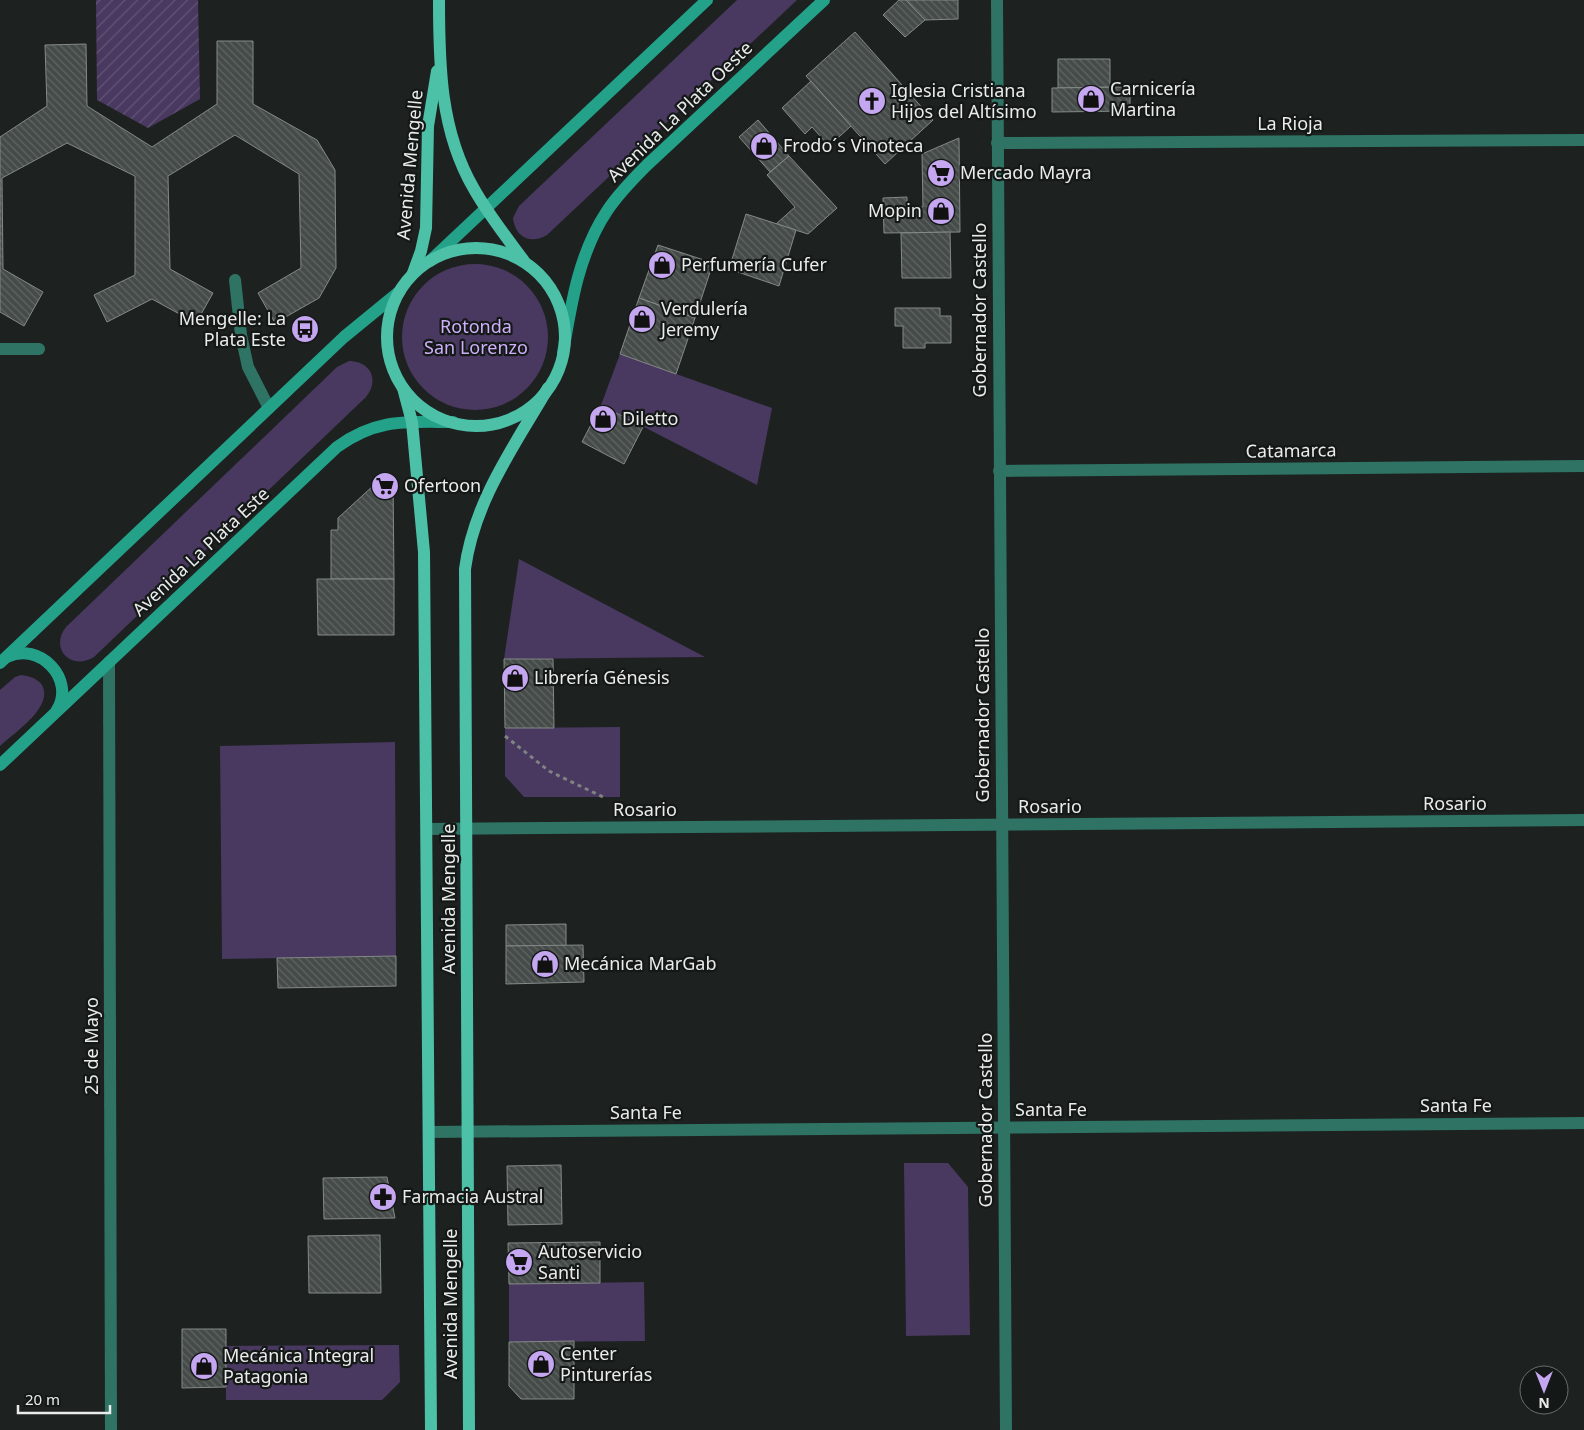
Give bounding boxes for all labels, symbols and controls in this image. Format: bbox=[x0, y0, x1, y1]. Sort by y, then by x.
street label: Avenida La Plata Oeste bbox=[602, 36, 757, 187]
place label: Carnicería Martina bbox=[1110, 76, 1196, 121]
place label: Iglesia Cristiana Hijos del Altísimo bbox=[891, 78, 1037, 123]
shop icon: Carnicería Martina bbox=[1076, 84, 1106, 114]
church icon: Iglesia Cristiana Hijos del Altísimo bbox=[857, 86, 887, 116]
street label: Avenida Mengelle bbox=[390, 89, 428, 241]
street label: La Rioja bbox=[1257, 111, 1323, 135]
shop icon: Frodo´s Vinoteca bbox=[749, 131, 779, 161]
place label: Frodo´s Vinoteca bbox=[783, 133, 923, 157]
supermarket icon: Mercado Mayra bbox=[926, 158, 956, 188]
place label: Mercado Mayra bbox=[960, 160, 1092, 184]
shop icon: Mopin bbox=[926, 196, 956, 226]
place label: Mopin bbox=[868, 198, 922, 222]
street label: Gobernador Castello bbox=[967, 223, 991, 397]
shop icon: Perfumería Cufer bbox=[647, 250, 677, 280]
place label: Perfumería Cufer bbox=[681, 252, 827, 276]
place label: Verdulería Jeremy bbox=[659, 296, 748, 341]
shop icon: Verdulería Jeremy bbox=[627, 304, 657, 334]
place label: Mengelle: La Plata Este bbox=[179, 306, 286, 351]
bus stop icon: Mengelle: La Plata Este bbox=[290, 314, 320, 344]
park label: Rotonda San Lorenzo bbox=[424, 314, 528, 359]
shop icon: Diletto bbox=[588, 404, 618, 434]
place label: Diletto bbox=[622, 406, 678, 430]
street label: Catamarca bbox=[1245, 437, 1337, 463]
supermarket icon: Ofertoon bbox=[370, 471, 400, 501]
place label: Ofertoon bbox=[404, 473, 481, 497]
street label: Avenida La Plata Este bbox=[127, 482, 274, 621]
street label: Gobernador Castello bbox=[970, 628, 994, 802]
shop icon: Librería Génesis bbox=[500, 663, 530, 693]
place label: Librería Génesis bbox=[534, 665, 670, 689]
street label: Rosario bbox=[1423, 791, 1487, 815]
street label: Rosario bbox=[1018, 794, 1082, 818]
street label: Rosario bbox=[613, 797, 677, 821]
street label: Avenida Mengelle bbox=[436, 824, 460, 974]
shop icon: Mecánica MarGab bbox=[530, 949, 560, 979]
place label: Mecánica MarGab bbox=[564, 951, 717, 975]
street label: 25 de Mayo bbox=[79, 997, 103, 1095]
street label: Gobernador Castello bbox=[973, 1033, 997, 1207]
street label: Santa Fe bbox=[1420, 1093, 1492, 1117]
street label: Santa Fe bbox=[1015, 1097, 1087, 1121]
street label: Santa Fe bbox=[610, 1100, 682, 1124]
pharmacy icon: Farmacia Austral bbox=[368, 1182, 398, 1212]
place label: Farmacia Austral bbox=[402, 1184, 543, 1208]
street label: Avenida Mengelle bbox=[438, 1229, 462, 1379]
place label: Autoservicio Santi bbox=[538, 1239, 642, 1284]
supermarket icon: Autoservicio Santi bbox=[504, 1247, 534, 1277]
place label: Center Pinturerías bbox=[560, 1341, 652, 1386]
place label: Mecánica Integral Patagonia bbox=[223, 1343, 374, 1388]
shop icon: Center Pinturerías bbox=[526, 1349, 556, 1379]
shop icon: Mecánica Integral Patagonia bbox=[189, 1351, 219, 1381]
north arrow bbox=[1519, 1365, 1569, 1415]
scale bar bbox=[18, 1382, 110, 1414]
text: 20 m bbox=[25, 1389, 60, 1409]
text: N bbox=[1538, 1394, 1550, 1413]

